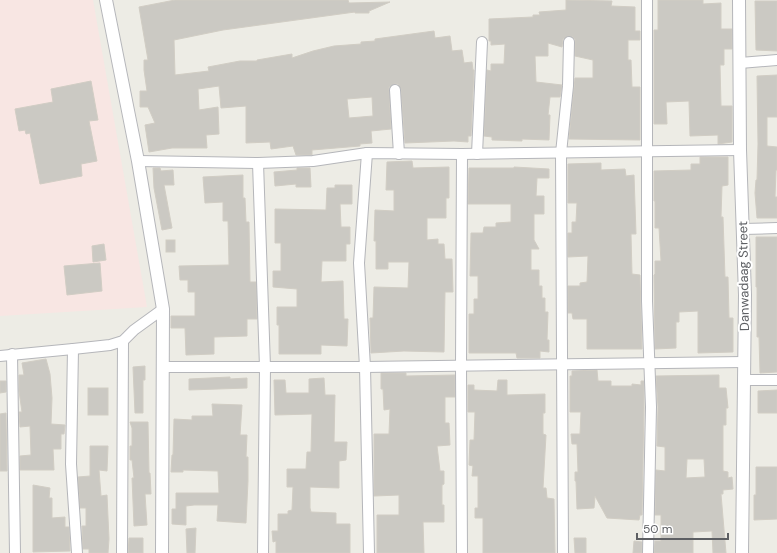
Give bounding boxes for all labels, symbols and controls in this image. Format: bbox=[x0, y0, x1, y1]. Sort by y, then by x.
street label: Danwadaag Street bbox=[734, 221, 753, 331]
scale bar bbox=[637, 515, 728, 541]
text: 50 m bbox=[643, 521, 672, 537]

